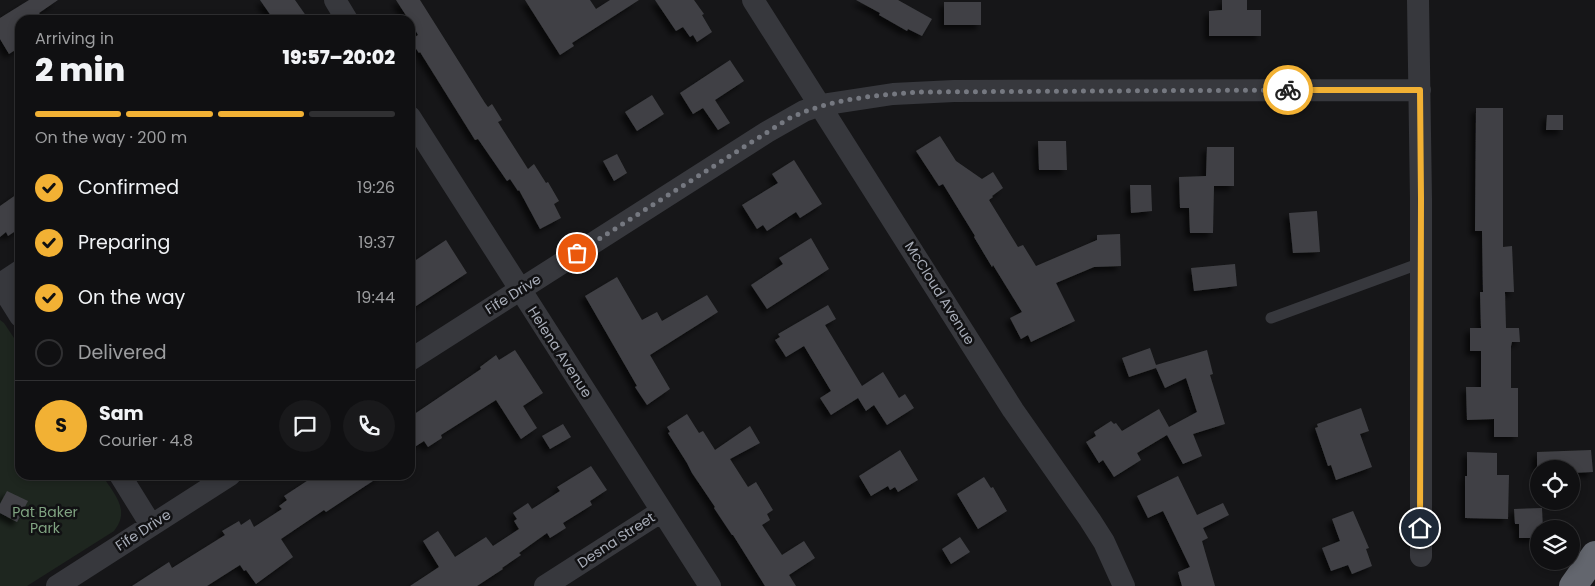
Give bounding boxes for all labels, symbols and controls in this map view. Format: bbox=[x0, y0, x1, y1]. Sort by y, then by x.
text: Arriving in bbox=[35, 27, 114, 50]
text: 19:57–20:02 bbox=[283, 44, 395, 71]
text: 2 min bbox=[35, 47, 125, 92]
courier bbox=[1263, 65, 1313, 115]
icon: bike bbox=[1274, 76, 1302, 104]
text: On the way · 200 m bbox=[35, 126, 187, 149]
icon: check bbox=[35, 174, 63, 202]
text: Confirmed bbox=[78, 174, 179, 201]
text: 19:26 bbox=[357, 176, 395, 199]
icon: check bbox=[35, 229, 63, 257]
text: Preparing bbox=[78, 229, 170, 256]
text: 19:37 bbox=[358, 231, 395, 254]
pin bbox=[556, 232, 598, 274]
street label: McCloud Avenue bbox=[900, 237, 980, 349]
icon: bag bbox=[563, 239, 591, 267]
street label: Fife Drive bbox=[481, 269, 545, 319]
icon: check bbox=[35, 284, 63, 312]
text: On the way bbox=[78, 284, 185, 311]
text: 19:44 bbox=[356, 286, 395, 309]
street label: Helena Avenue bbox=[523, 302, 597, 402]
text: Delivered bbox=[78, 339, 167, 366]
text: Sam bbox=[99, 400, 144, 427]
button: chat bbox=[279, 400, 331, 452]
button: phone bbox=[343, 400, 395, 452]
text: S bbox=[55, 412, 67, 439]
text: Courier · 4.8 bbox=[99, 429, 193, 452]
map controls bbox=[1530, 460, 1580, 570]
button: locate bbox=[1530, 460, 1580, 510]
park label: Pat Baker Park bbox=[12, 502, 78, 538]
street label: Fife Drive bbox=[111, 504, 175, 555]
street label: Desna Street bbox=[573, 507, 659, 573]
pin bbox=[1399, 507, 1441, 549]
icon: home bbox=[1406, 514, 1434, 542]
button: layers bbox=[1530, 520, 1580, 570]

